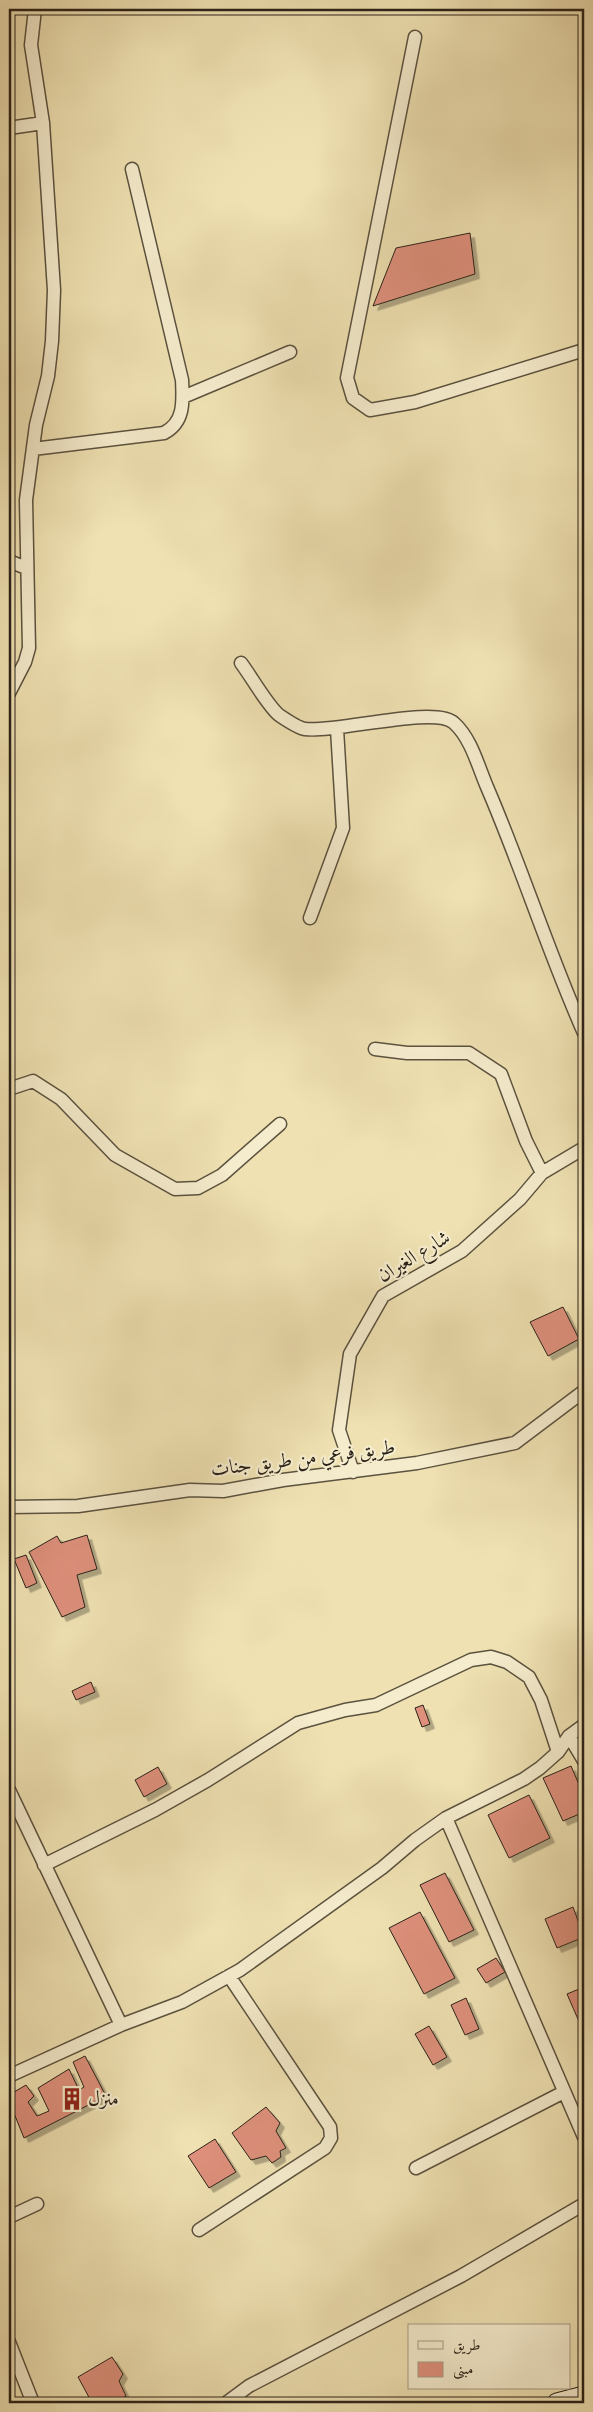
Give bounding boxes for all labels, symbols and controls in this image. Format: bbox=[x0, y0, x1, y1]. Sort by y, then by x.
street label: شارع الغيران bbox=[373, 1225, 457, 1292]
street label: طريق فرعي من طريق جنات bbox=[209, 1435, 397, 1485]
building icon: منزل bbox=[59, 2086, 85, 2112]
place label: منزل bbox=[88, 2087, 119, 2112]
legend bbox=[408, 2324, 570, 2390]
text: طريق bbox=[453, 2336, 480, 2355]
text: مبنى bbox=[453, 2360, 473, 2380]

